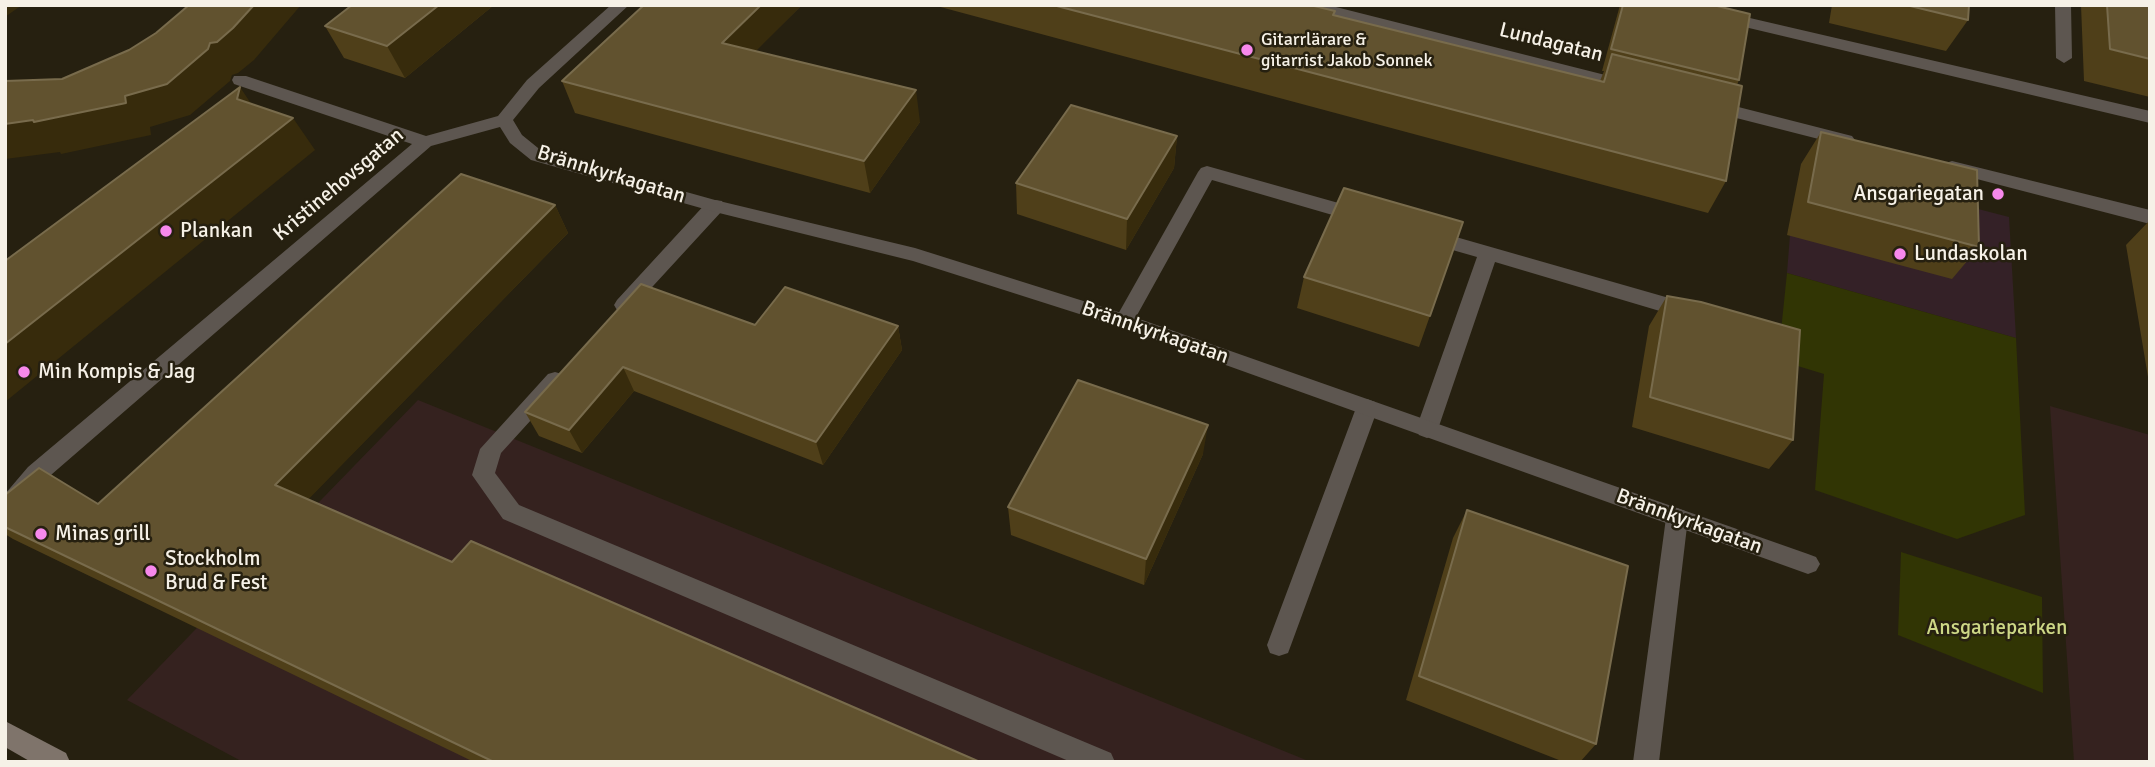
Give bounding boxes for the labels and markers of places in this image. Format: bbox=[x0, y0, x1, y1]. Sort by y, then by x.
place label: Gitarrlärare & gitarrist Jakob Sonnek bbox=[1261, 29, 1432, 72]
marker: Gitarrlärare & gitarrist Jakob Sonnek bbox=[1239, 42, 1255, 58]
place label: Ansgariegatan bbox=[1854, 181, 1984, 207]
marker: Ansgariegatan bbox=[1990, 186, 2006, 202]
place label: Plankan bbox=[180, 218, 253, 244]
marker: Plankan bbox=[158, 223, 174, 239]
place label: Lundaskolan bbox=[1914, 241, 2028, 267]
marker: Lundaskolan bbox=[1892, 246, 1908, 262]
place label: Min Kompis & Jag bbox=[38, 359, 195, 385]
marker: Min Kompis & Jag bbox=[16, 364, 32, 380]
place label: Minas grill bbox=[55, 521, 151, 547]
marker: Minas grill bbox=[33, 526, 49, 542]
place label: Stockholm Brud & Fest bbox=[165, 546, 267, 596]
marker: Stockholm Brud & Fest bbox=[143, 563, 159, 579]

